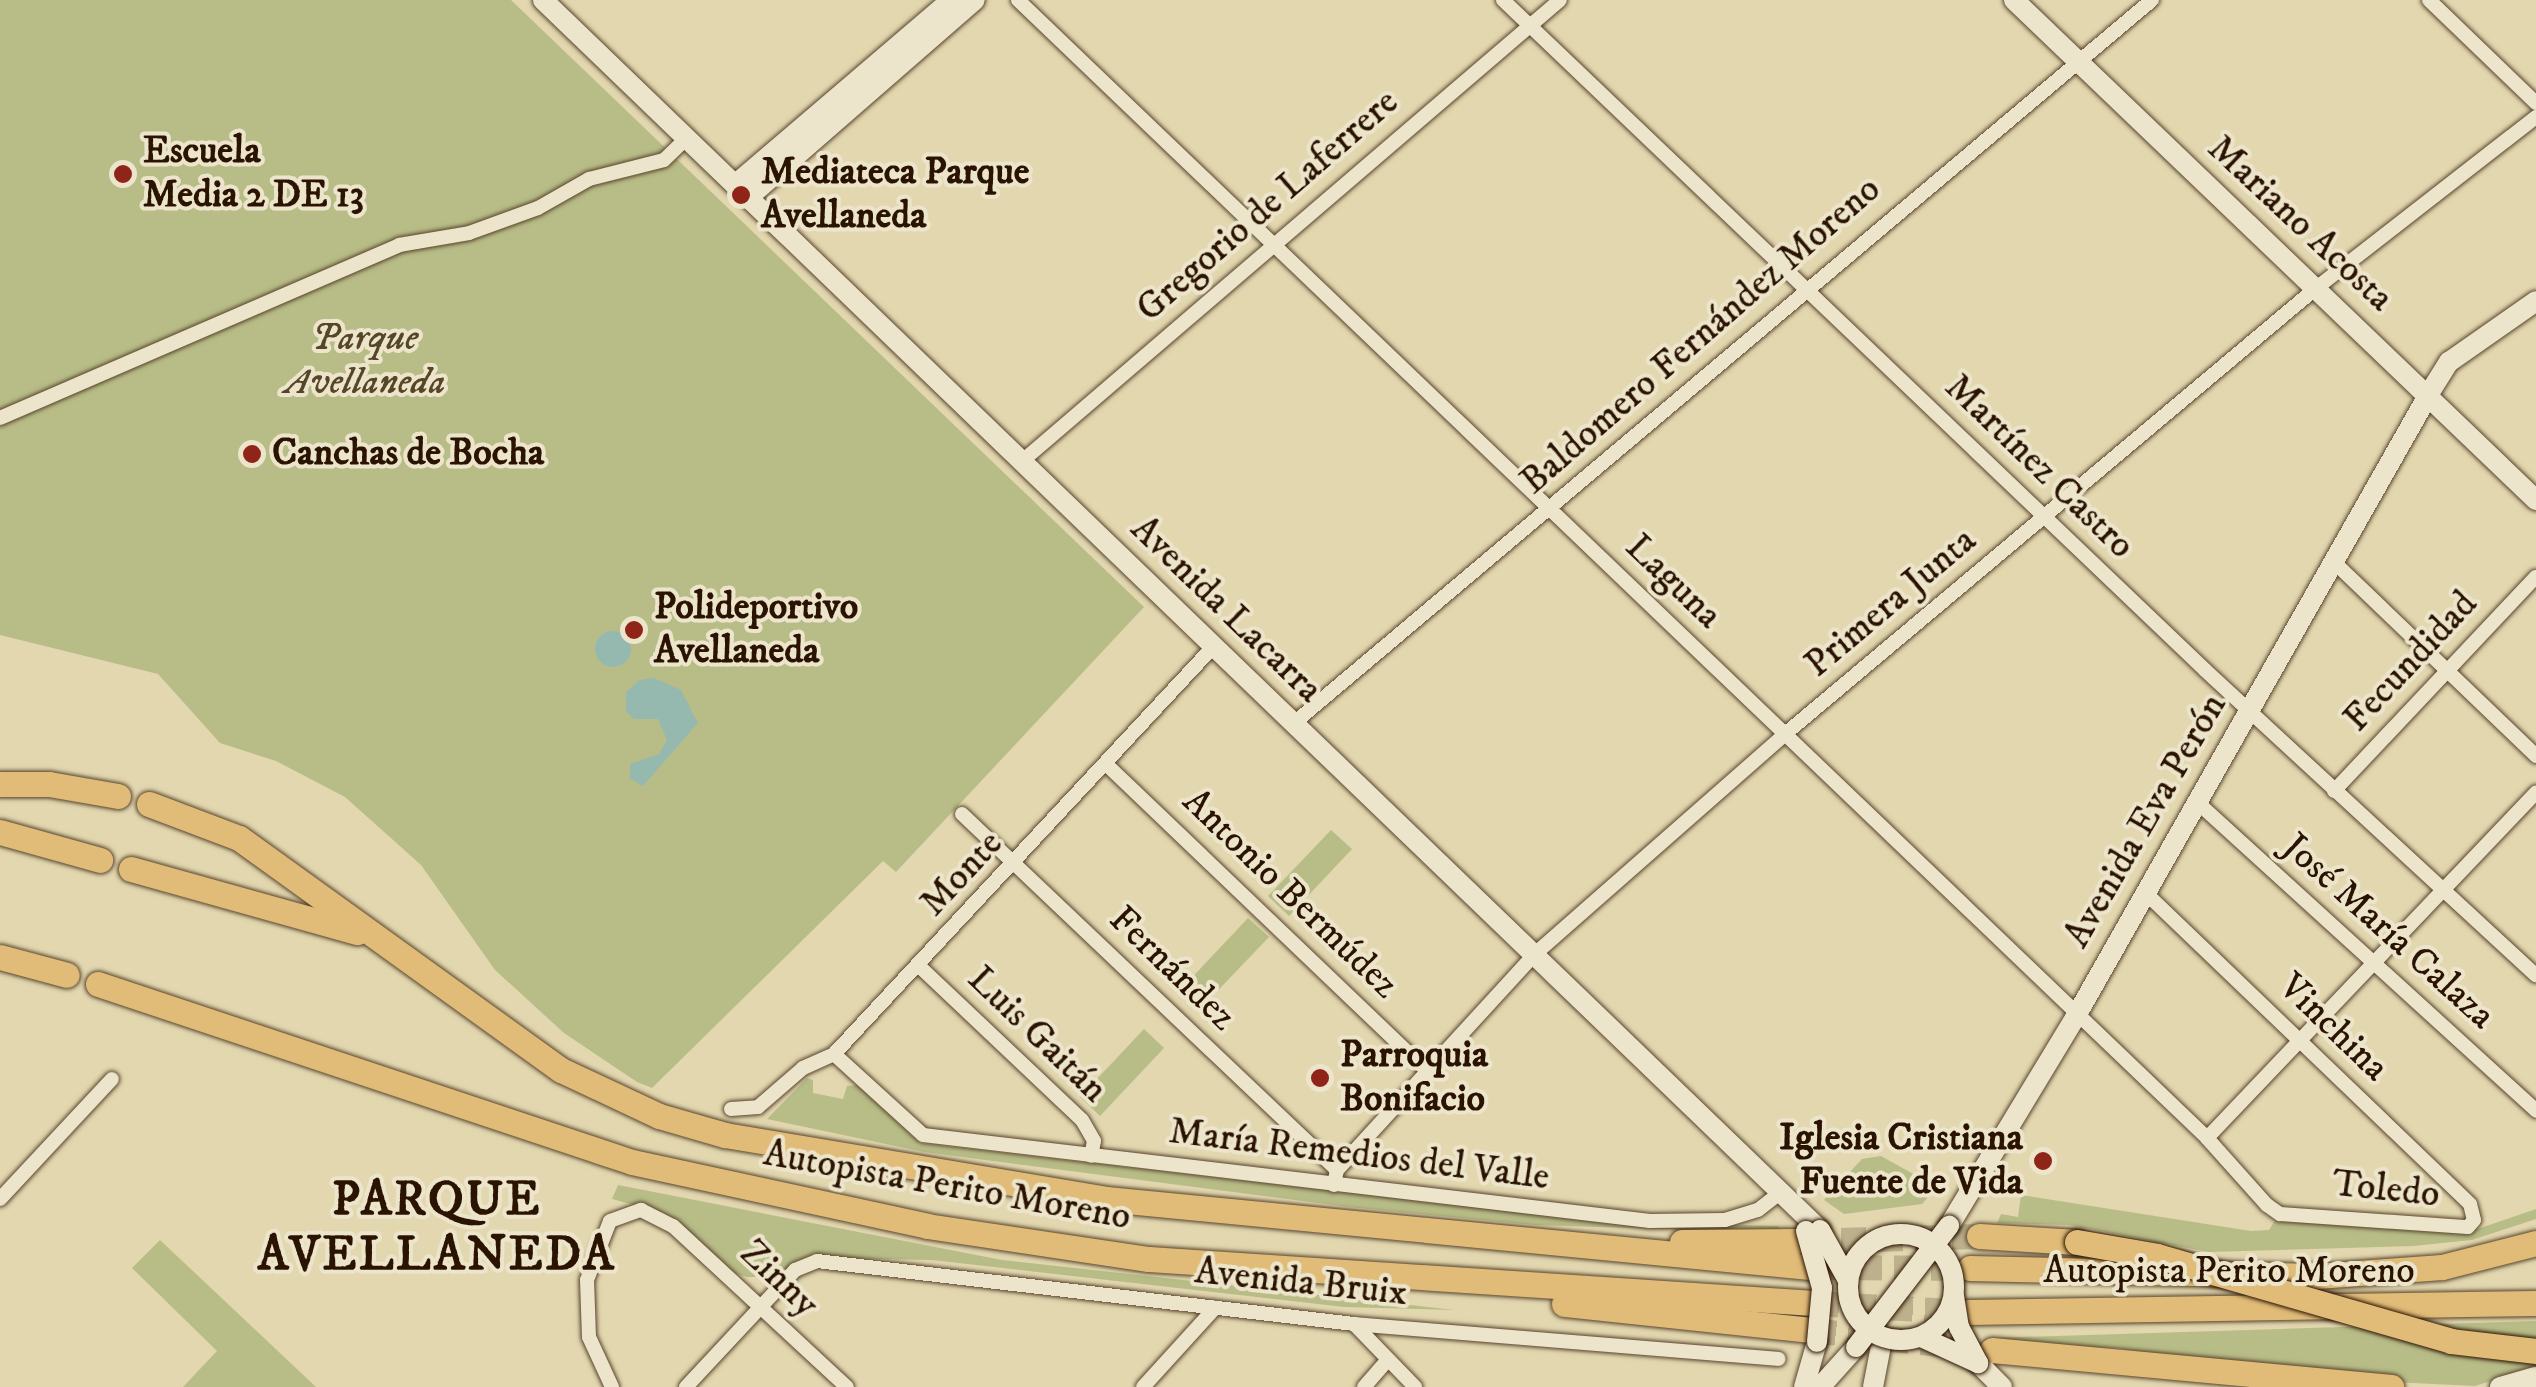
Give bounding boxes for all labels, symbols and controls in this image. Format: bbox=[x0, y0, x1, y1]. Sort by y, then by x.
street label: Gregorio de Laferrere bbox=[1128, 80, 1408, 332]
street label: Mariano Acosta bbox=[2198, 126, 2402, 322]
place label: Escuela Media 2 DE 13 bbox=[143, 129, 364, 218]
place label: Mediateca Parque Avellaneda bbox=[761, 150, 1029, 240]
marker: Escuela Media 2 DE 13 bbox=[112, 163, 134, 185]
street label: Baldomero Fernández Moreno bbox=[1512, 167, 1890, 505]
marker: Mediateca Parque Avellaneda bbox=[730, 184, 752, 206]
park label: Parque Avellaneda bbox=[285, 316, 445, 406]
street label: Martínez Castro bbox=[1935, 365, 2143, 569]
place label: Canchas de Bocha bbox=[272, 431, 544, 477]
marker: Canchas de Bocha bbox=[241, 443, 263, 465]
street label: Avenida Lacarra bbox=[1121, 507, 1331, 713]
street label: Primera Junta bbox=[1796, 518, 1986, 688]
street label: Laguna bbox=[1615, 525, 1731, 639]
street label: Fecundidad bbox=[2335, 582, 2487, 742]
place label: Polideportivo Avellaneda bbox=[654, 585, 858, 674]
marker: Polideportivo Avellaneda bbox=[623, 619, 645, 641]
street label: Avenida Eva Perón bbox=[2055, 686, 2237, 956]
street label: Antonio Bermúdez bbox=[1173, 779, 1407, 1009]
street label: Monte bbox=[911, 822, 1013, 926]
street label: José María Calaza bbox=[2272, 825, 2504, 1039]
street label: Fernández bbox=[1099, 897, 1245, 1041]
street label: Luis Gaitán bbox=[958, 957, 1116, 1113]
street label: Vinchina bbox=[2268, 965, 2398, 1091]
place label: Parroquia Bonifacio bbox=[1340, 1033, 1488, 1122]
marker: Parroquia Bonifacio bbox=[1309, 1067, 1331, 1089]
street label: María Remedios del Valle bbox=[1166, 1109, 1552, 1201]
place label: Iglesia Cristiana Fuente de Vida bbox=[1779, 1116, 2023, 1206]
street label: Autopista Perito Moreno bbox=[760, 1131, 1134, 1241]
marker: Iglesia Cristiana Fuente de Vida bbox=[2032, 1150, 2054, 1172]
street label: Toledo bbox=[2330, 1162, 2442, 1218]
district label: PARQUE AVELLANEDA bbox=[258, 1171, 616, 1284]
street label: Zinny bbox=[730, 1231, 828, 1327]
street label: Avenida Bruix bbox=[1192, 1249, 1410, 1317]
street label: Autopista Perito Moreno bbox=[2043, 1249, 2415, 1295]

